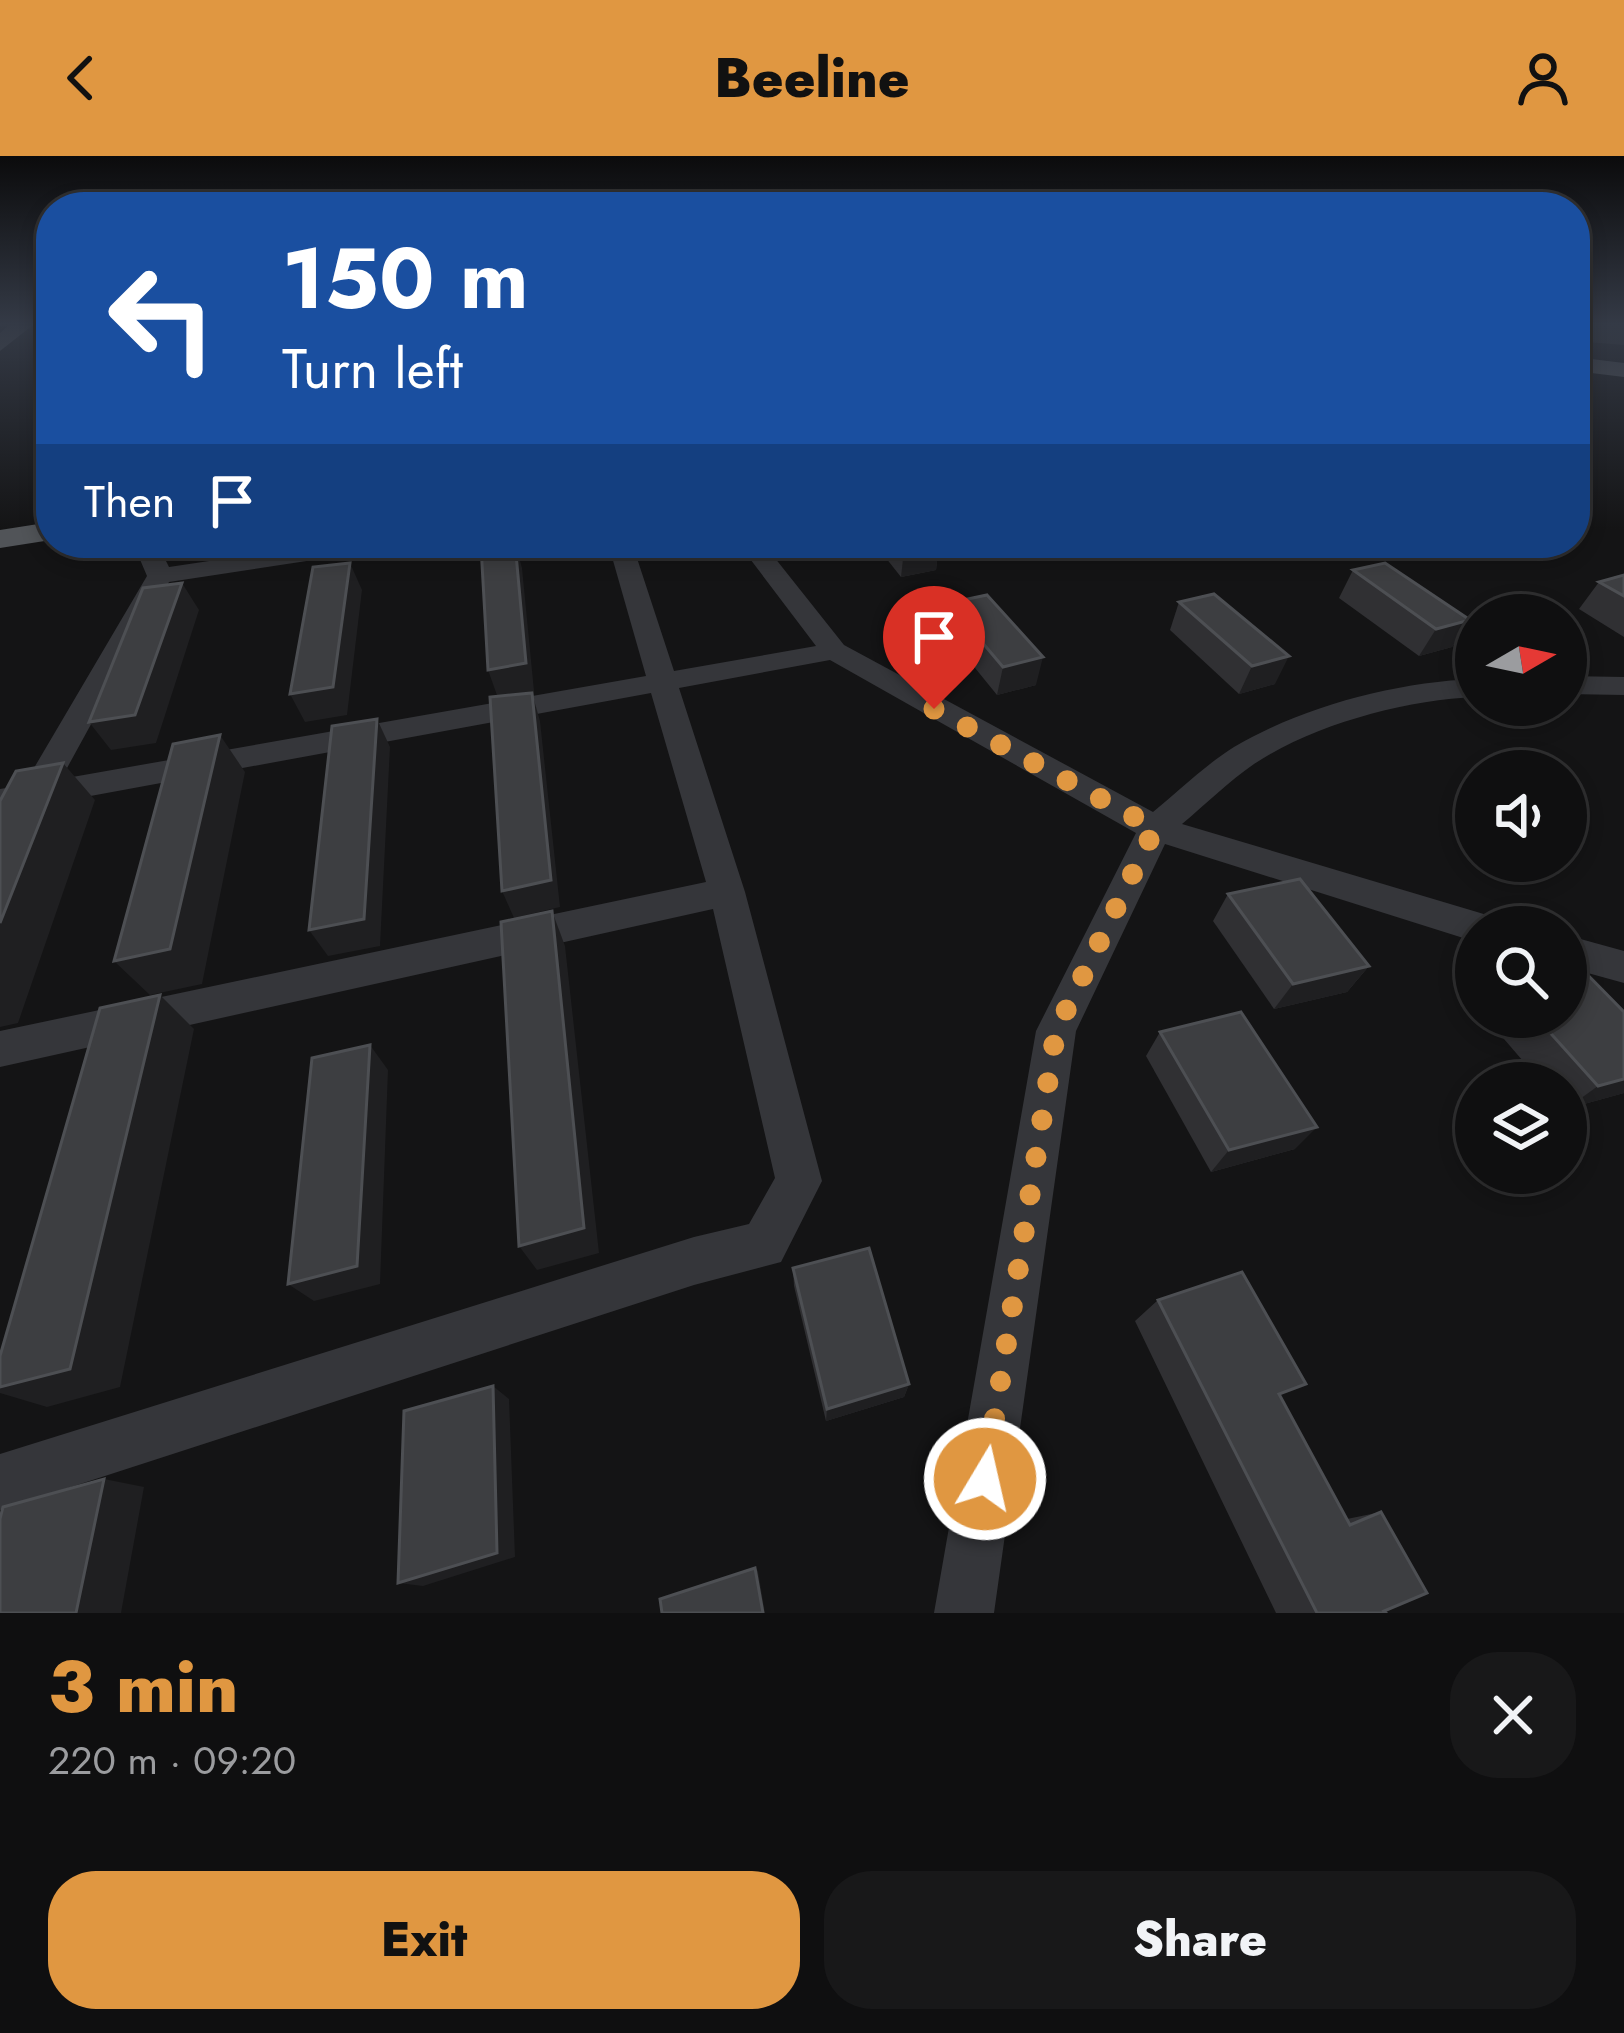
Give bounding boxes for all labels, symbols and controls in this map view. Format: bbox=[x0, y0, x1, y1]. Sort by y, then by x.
text: Beeline bbox=[714, 39, 910, 117]
icon: back bbox=[48, 45, 114, 111]
icon: person bbox=[1510, 45, 1576, 111]
text: 150 m bbox=[282, 218, 529, 340]
icon: left bbox=[84, 240, 240, 396]
text: Turn left bbox=[282, 330, 463, 408]
icon: arrive bbox=[199, 468, 265, 534]
text: Then bbox=[84, 469, 175, 534]
pin bbox=[883, 586, 985, 709]
north arrow bbox=[1455, 594, 1587, 726]
map controls bbox=[1455, 594, 1587, 1194]
icon: arrive bbox=[901, 604, 967, 670]
button: sound bbox=[1455, 750, 1587, 882]
button: search bbox=[1455, 906, 1587, 1038]
button: layers bbox=[1455, 1062, 1587, 1194]
position arrow bbox=[922, 1416, 1048, 1542]
text: 3 min bbox=[48, 1635, 239, 1739]
button: close bbox=[1450, 1652, 1576, 1778]
text: 220 m · 09:20 bbox=[48, 1732, 296, 1789]
button: Exit bbox=[48, 1871, 800, 2009]
button: Share bbox=[824, 1871, 1576, 2009]

